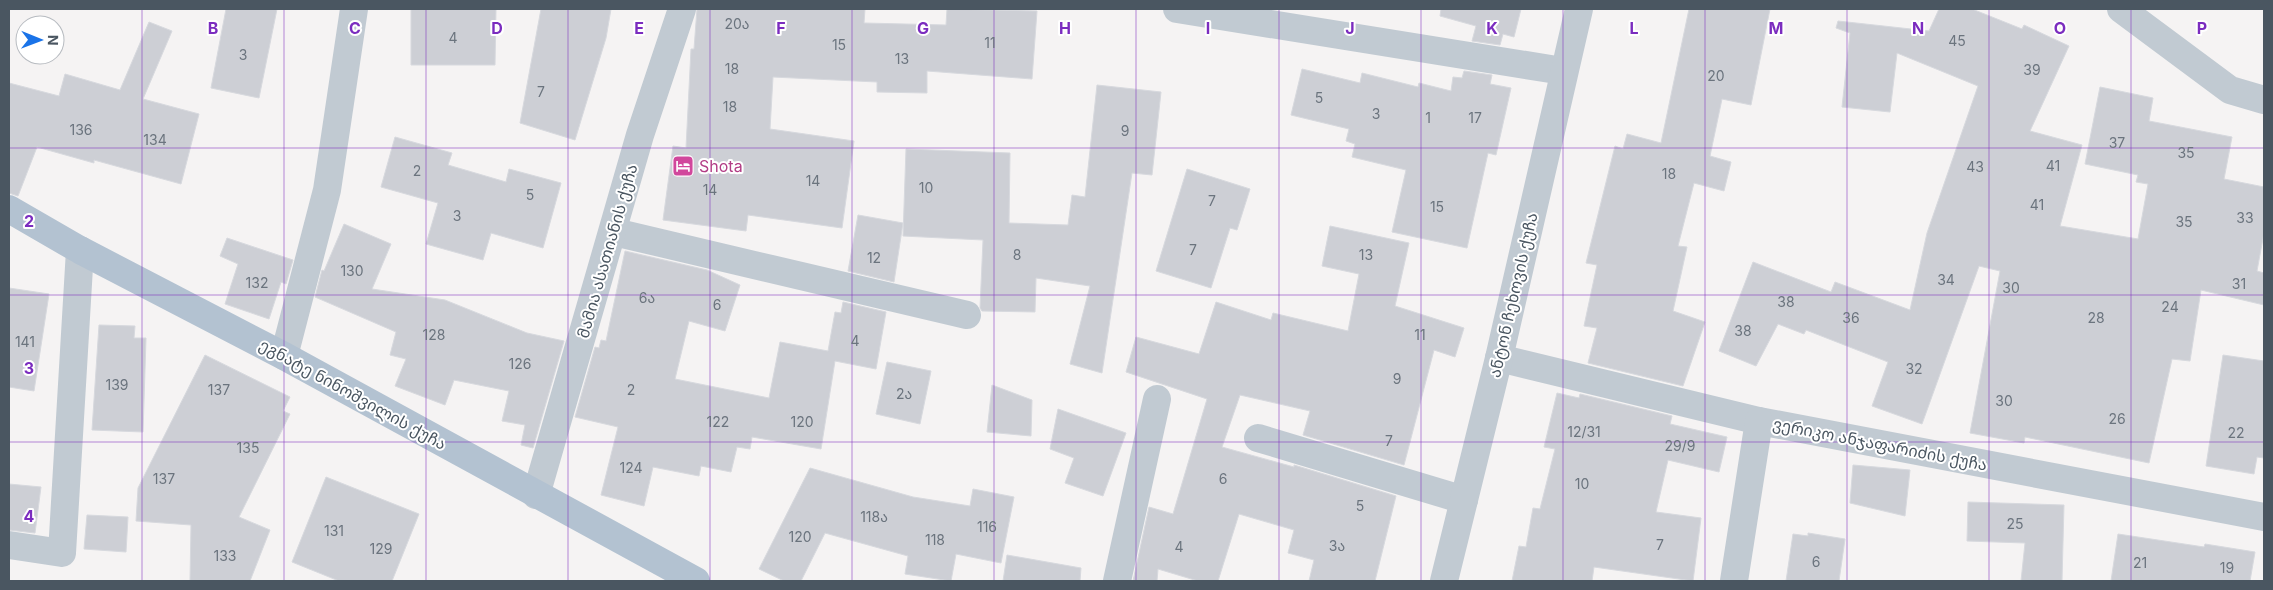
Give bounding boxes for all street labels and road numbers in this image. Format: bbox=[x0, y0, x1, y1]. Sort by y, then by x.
street label: მამია ასათიანის ქუჩა bbox=[573, 162, 641, 340]
street label: ანტონ ჩეხოვის ქუჩა bbox=[1484, 210, 1542, 380]
street label: ეგნატე ნინოშვილის ქუჩა bbox=[256, 334, 450, 455]
street label: ვერიკო ანჯაფარიძის ქუჩა bbox=[1771, 413, 1989, 475]

